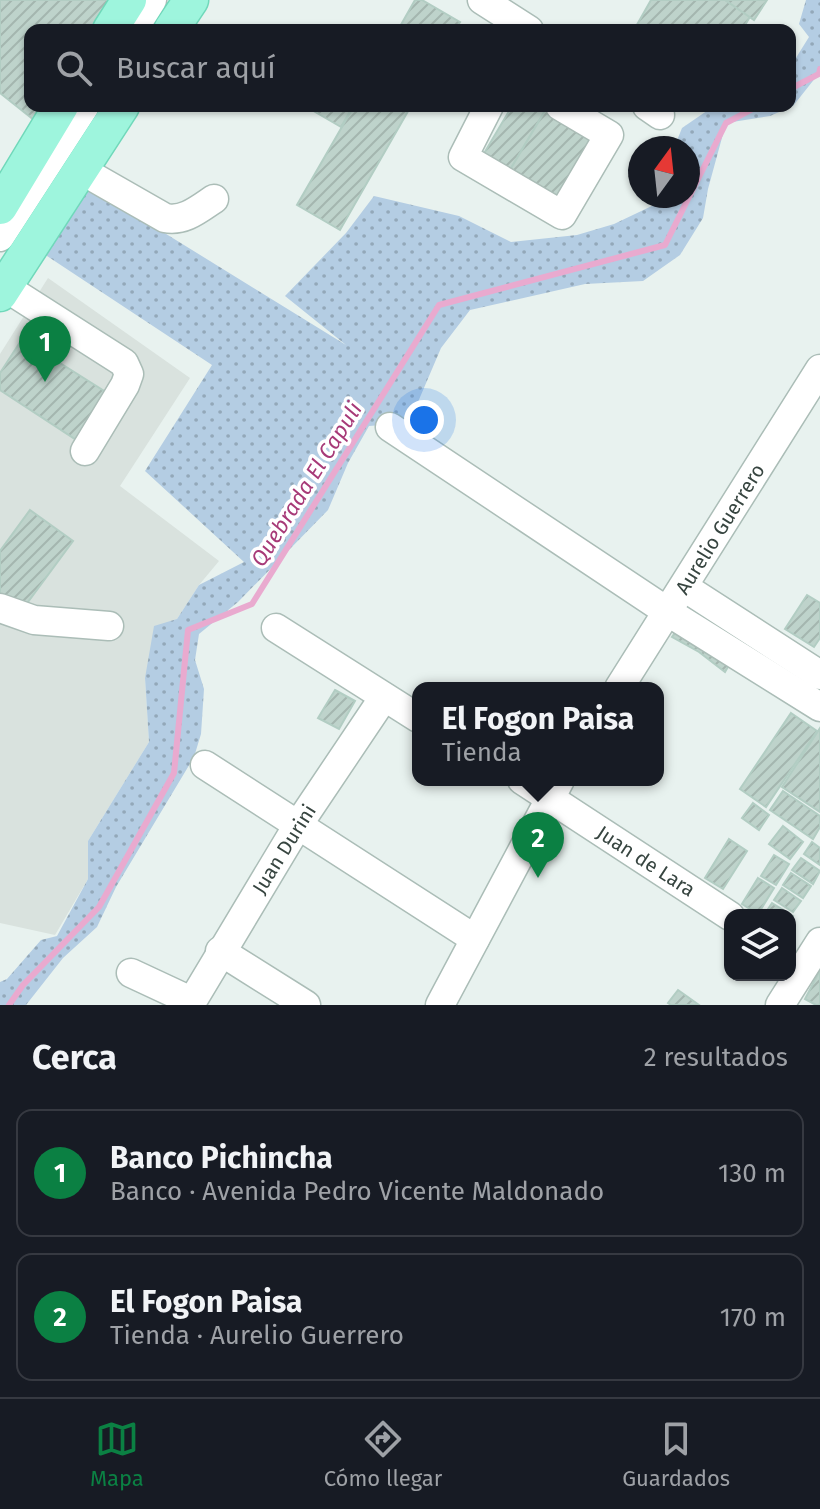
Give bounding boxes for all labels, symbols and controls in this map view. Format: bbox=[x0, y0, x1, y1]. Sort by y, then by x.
search box bbox=[24, 24, 796, 112]
icon: search bbox=[52, 46, 96, 90]
text: Buscar aquí bbox=[116, 50, 276, 86]
north arrow bbox=[628, 136, 700, 208]
pin: 1 bbox=[19, 316, 71, 382]
water label: Quebrada El Capuli bbox=[245, 397, 368, 572]
your location bbox=[404, 400, 444, 440]
street label: Aurelio Guerrero bbox=[670, 459, 770, 599]
popup bbox=[412, 682, 664, 786]
text: El Fogon Paisa bbox=[442, 701, 634, 737]
text: Tienda bbox=[442, 737, 522, 768]
street label: Juan Durini bbox=[247, 800, 321, 898]
pin: 2 bbox=[512, 812, 564, 878]
street label: Juan de Lara bbox=[592, 820, 700, 902]
map controls bbox=[724, 909, 796, 981]
button: layers bbox=[724, 909, 796, 981]
text: Cerca bbox=[32, 1037, 117, 1078]
text: 2 resultados bbox=[644, 1042, 788, 1073]
text: Banco Pichincha bbox=[110, 1140, 333, 1176]
text: 1 bbox=[54, 1158, 66, 1189]
text: 130 m bbox=[718, 1158, 786, 1189]
text: Banco · Avenida Pedro Vicente Maldonado bbox=[110, 1176, 604, 1207]
text: El Fogon Paisa bbox=[110, 1284, 302, 1320]
text: 2 bbox=[53, 1302, 67, 1333]
text: 170 m bbox=[720, 1302, 786, 1333]
text: Tienda · Aurelio Guerrero bbox=[110, 1320, 404, 1351]
tab: Mapa bbox=[90, 1417, 144, 1492]
tab: Cómo llegar bbox=[324, 1417, 442, 1492]
tab: Guardados bbox=[622, 1417, 730, 1492]

